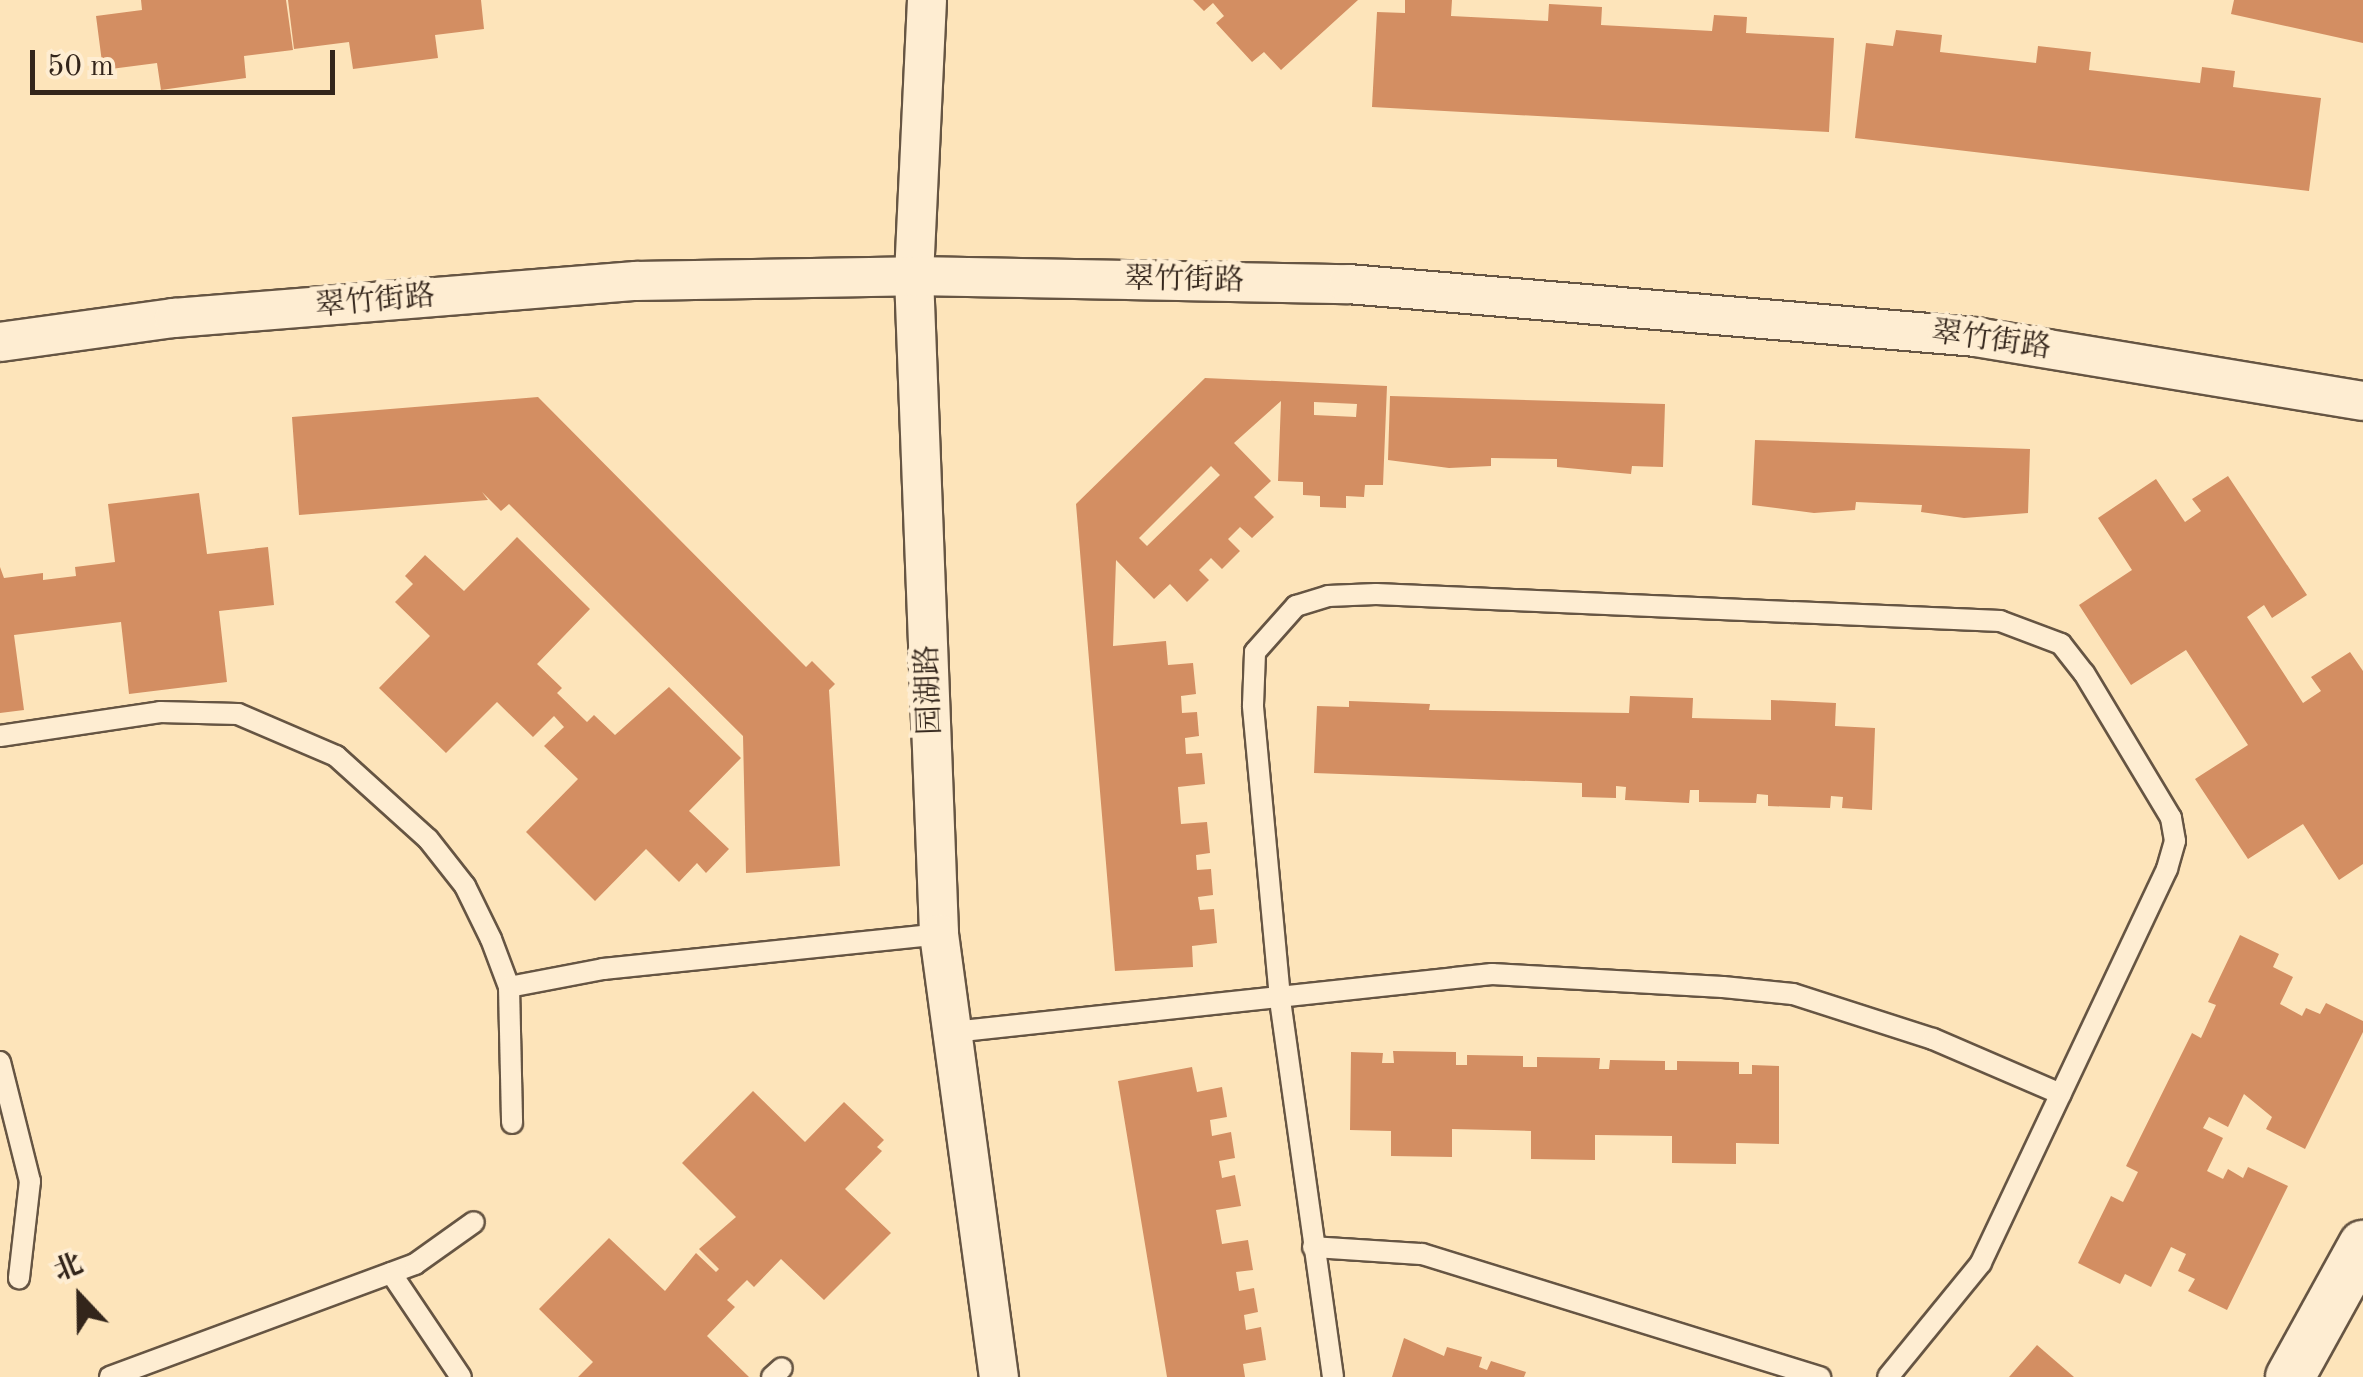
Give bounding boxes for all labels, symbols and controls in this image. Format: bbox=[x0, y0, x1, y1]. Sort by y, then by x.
scale bar bbox=[35, 30, 340, 92]
text: 50 m bbox=[47, 52, 114, 82]
street label: 翠竹街路 bbox=[1124, 262, 1244, 300]
street label: 翠竹街路 bbox=[314, 279, 436, 325]
street label: 翠竹街路 bbox=[1929, 315, 2053, 367]
street label: 园湖路 bbox=[910, 644, 950, 736]
north arrow bbox=[30, 1247, 130, 1347]
text: 北 bbox=[51, 1251, 87, 1287]

